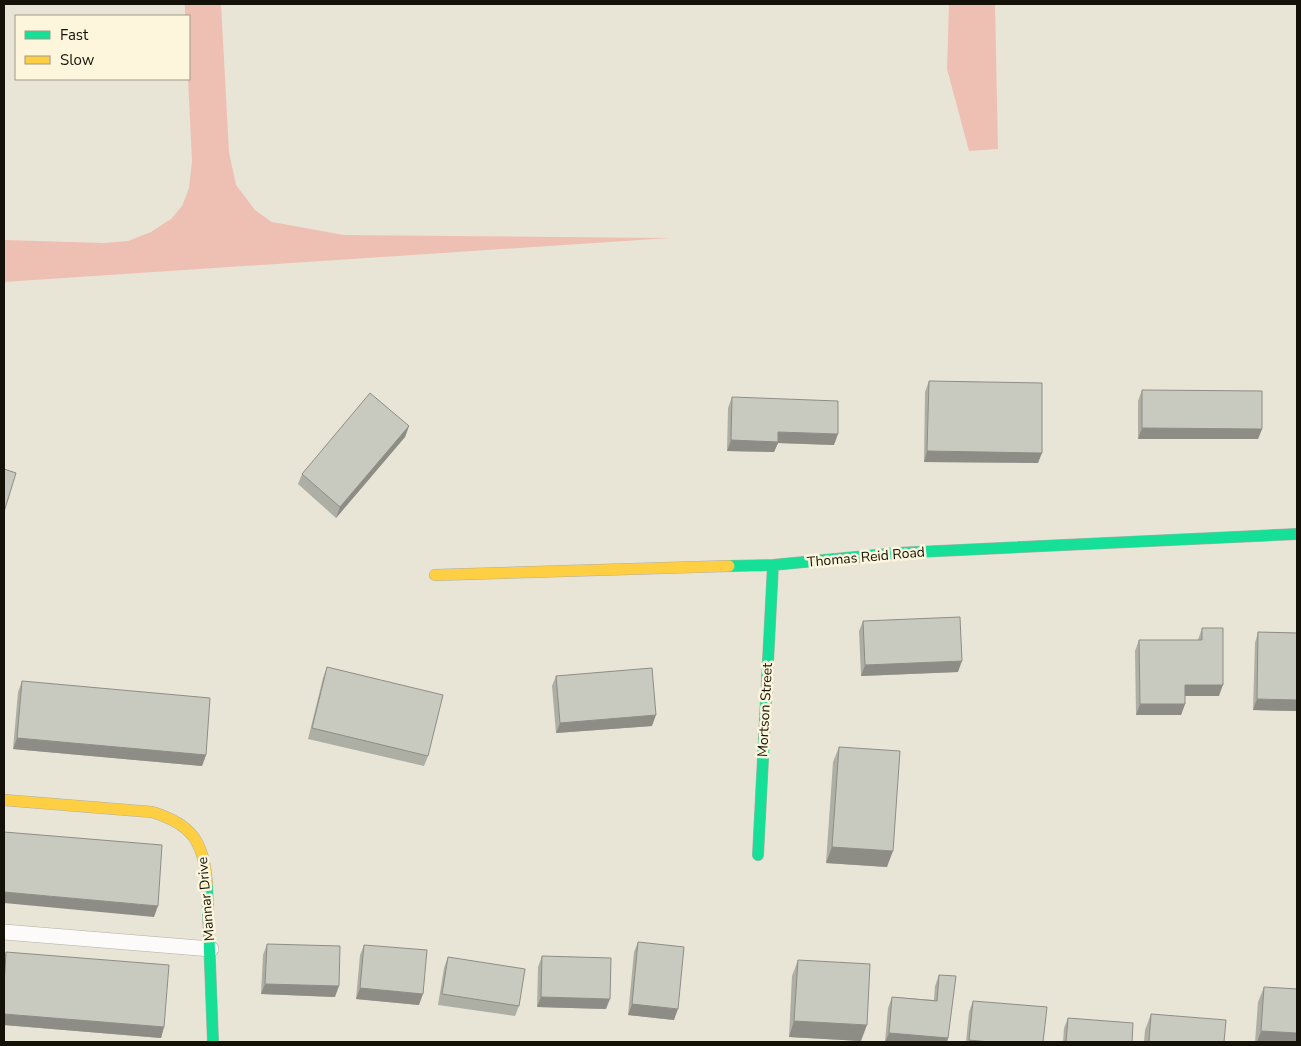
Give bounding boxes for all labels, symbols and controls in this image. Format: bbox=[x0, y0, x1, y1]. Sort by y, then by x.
legend bbox=[15, 15, 190, 80]
text: Fast bbox=[60, 25, 89, 45]
text: Slow bbox=[60, 50, 95, 70]
street label: Thomas Reid Road bbox=[806, 542, 926, 572]
street label: Mortson Street bbox=[753, 662, 777, 758]
street label: Mannar Drive bbox=[193, 856, 219, 942]

